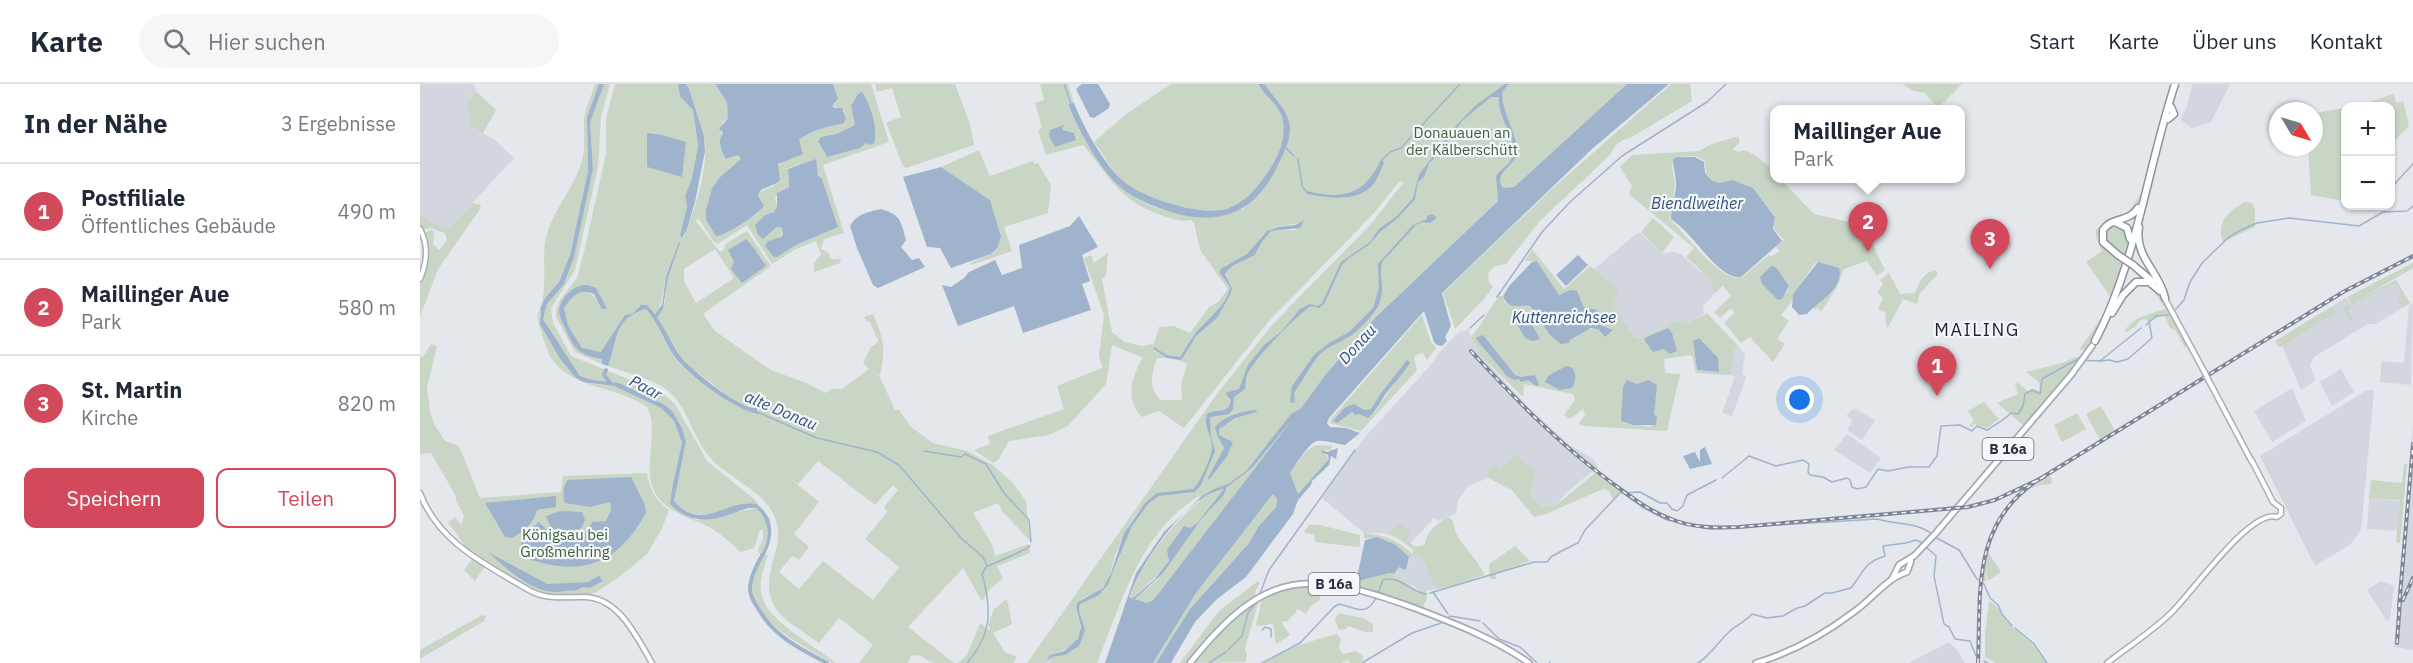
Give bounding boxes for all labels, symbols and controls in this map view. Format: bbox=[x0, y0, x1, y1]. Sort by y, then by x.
search box bbox=[139, 14, 559, 68]
text: Karte bbox=[30, 23, 103, 60]
icon: search bbox=[160, 25, 193, 58]
text: Hier suchen bbox=[208, 27, 326, 56]
text: Start bbox=[2029, 27, 2075, 55]
text: Karte bbox=[2108, 27, 2159, 55]
text: Über uns bbox=[2192, 27, 2277, 55]
text: Kontakt bbox=[2310, 27, 2383, 55]
north arrow bbox=[2269, 102, 2323, 156]
map controls bbox=[2341, 102, 2395, 210]
button: + bbox=[2341, 102, 2395, 156]
popup bbox=[1770, 105, 1965, 183]
text: In der Nähe bbox=[24, 106, 168, 140]
text: 3 Ergebnisse bbox=[281, 110, 396, 137]
text: Maillinger Aue bbox=[1793, 116, 1942, 145]
park label: Donauauen an der Kälberschütt bbox=[1406, 123, 1518, 159]
text: Park bbox=[1793, 145, 1834, 172]
button: − bbox=[2341, 156, 2395, 210]
text: Postfiliale bbox=[81, 183, 185, 212]
water label: Biendlweiher bbox=[1651, 193, 1744, 213]
text: 1 bbox=[38, 198, 50, 225]
text: 490 m bbox=[338, 198, 396, 225]
pin: 2 bbox=[1848, 202, 1888, 252]
text: Öffentliches Gebäude bbox=[81, 212, 276, 239]
pin: 3 bbox=[1970, 220, 2010, 269]
text: Maillinger Aue bbox=[81, 279, 229, 308]
text: 2 bbox=[38, 294, 50, 321]
text: 580 m bbox=[338, 294, 396, 321]
water label: Kuttenreichsee bbox=[1512, 307, 1616, 327]
text: Park bbox=[81, 308, 121, 335]
district label: MAILING bbox=[1934, 318, 2020, 341]
water label: Donau bbox=[1334, 320, 1380, 368]
pin: 1 bbox=[1918, 346, 1957, 396]
water label: Paar bbox=[626, 370, 667, 404]
text: St. Martin bbox=[81, 375, 182, 404]
your location bbox=[1785, 385, 1814, 414]
water label: alte Donau bbox=[742, 386, 820, 434]
text: 3 bbox=[38, 390, 50, 417]
text: 820 m bbox=[338, 390, 396, 417]
text: Kirche bbox=[81, 404, 138, 431]
road number: B 16a bbox=[1982, 438, 2034, 460]
button: Speichern bbox=[24, 468, 204, 528]
button: Teilen bbox=[216, 468, 396, 528]
park label: Königsau bei Großmehring bbox=[520, 525, 610, 561]
road number: B 16a bbox=[1308, 573, 1360, 595]

